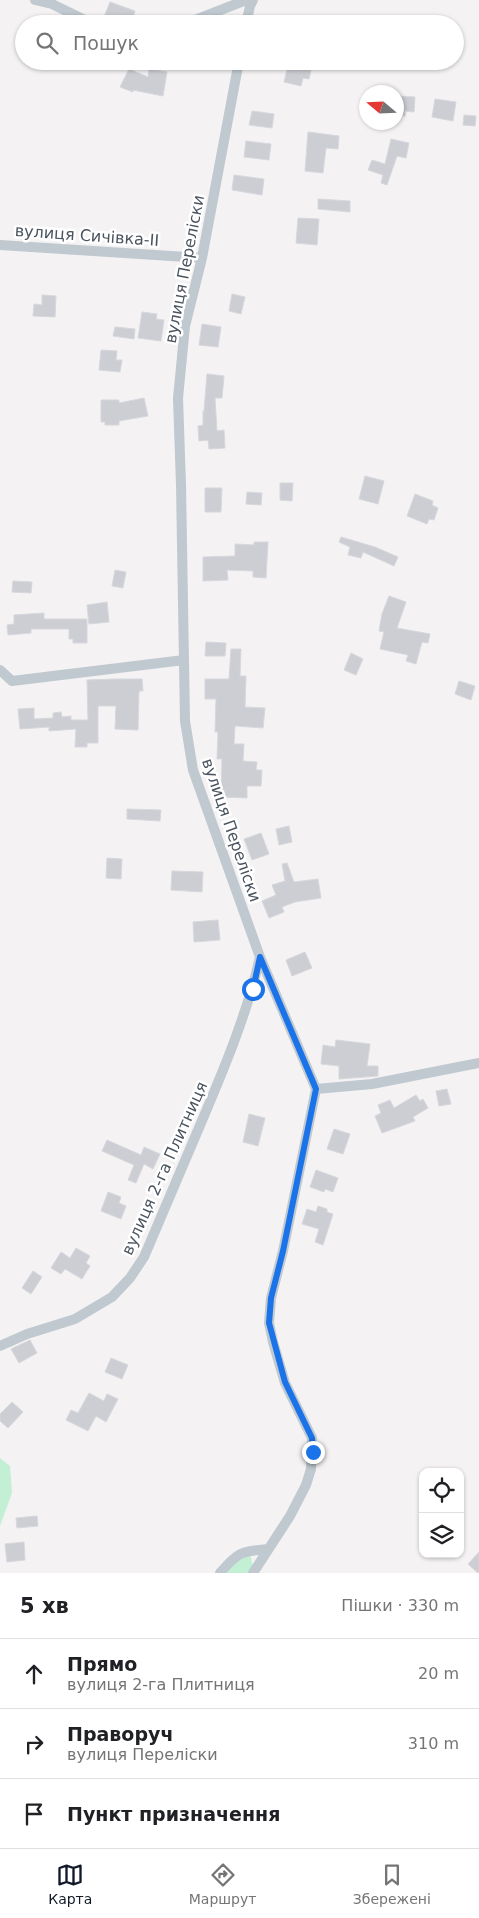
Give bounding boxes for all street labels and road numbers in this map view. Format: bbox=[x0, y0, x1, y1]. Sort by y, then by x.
street label: вулиця Переліски bbox=[161, 193, 208, 345]
street label: вулиця Сичівка-II bbox=[14, 221, 160, 250]
street label: вулиця Переліски bbox=[198, 756, 265, 904]
street label: вулиця 2-га Плитниця bbox=[118, 1079, 211, 1258]

